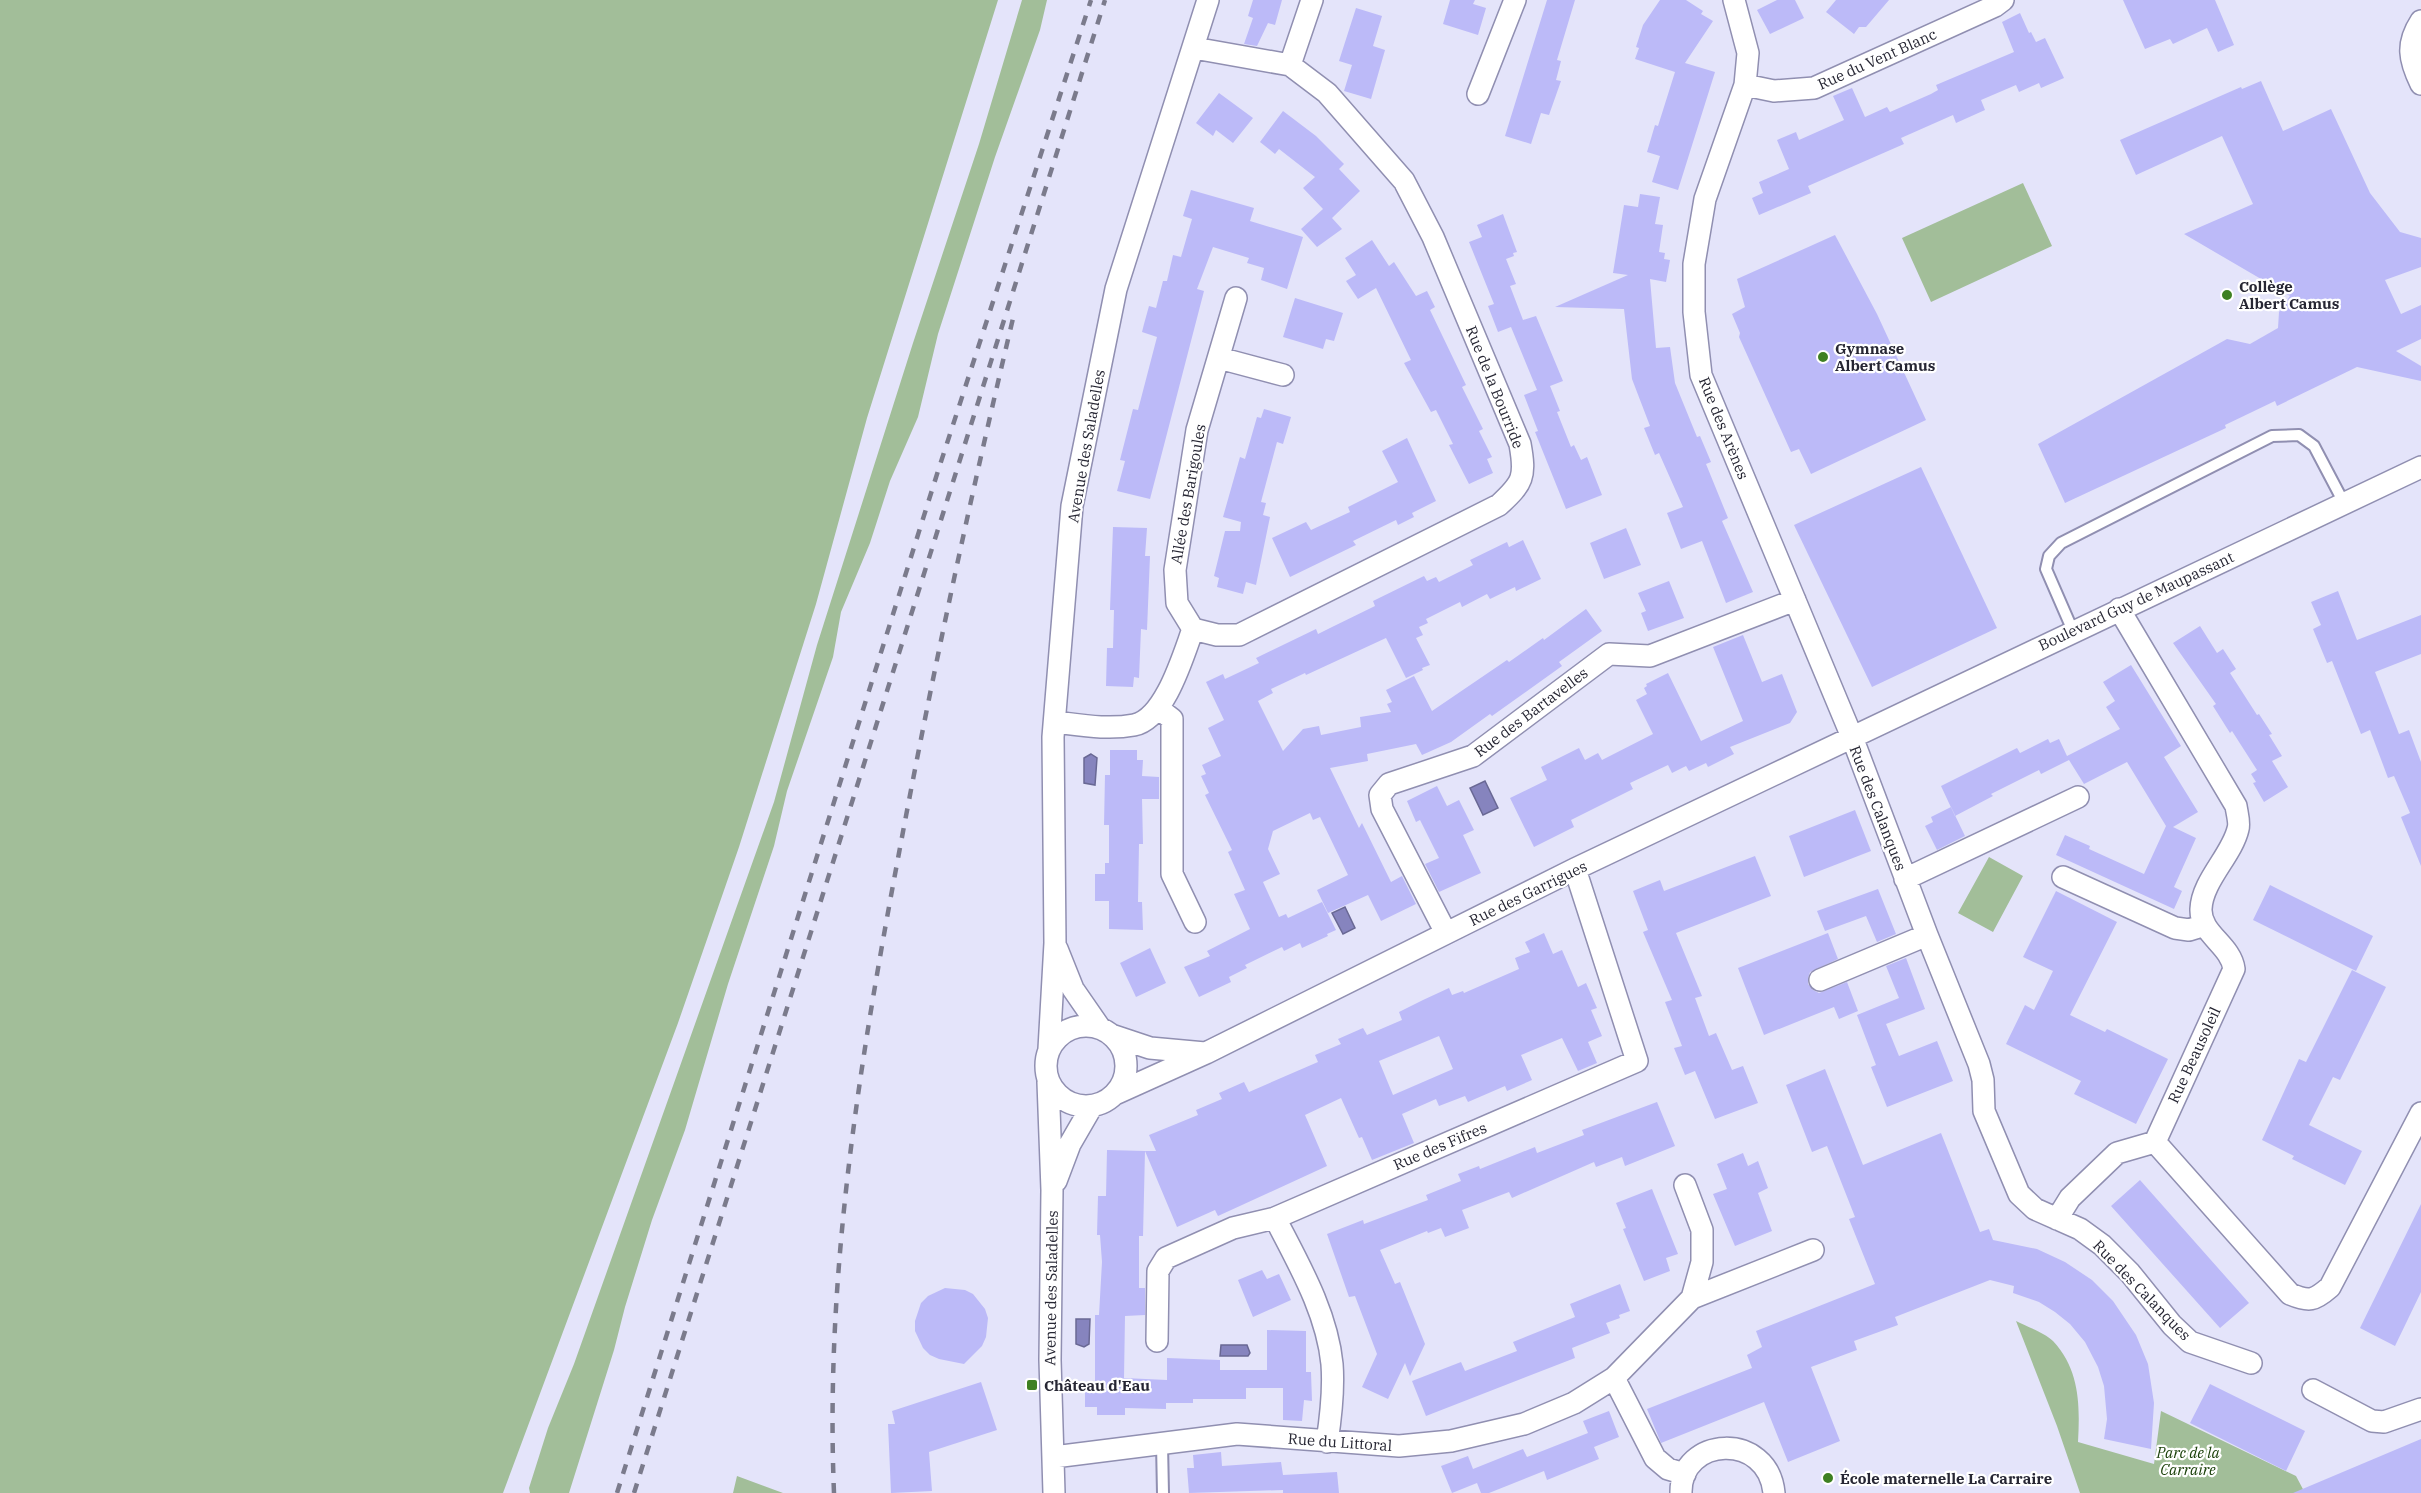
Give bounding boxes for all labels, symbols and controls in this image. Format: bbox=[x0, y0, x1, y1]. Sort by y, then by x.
street label: Rue du Vent Blanc bbox=[1815, 24, 1940, 94]
place label: Collège Albert Camus bbox=[2239, 277, 2339, 313]
marker: Collège Albert Camus bbox=[2220, 288, 2234, 302]
street label: Rue de la Bourride bbox=[1462, 323, 1528, 451]
place label: Gymnase Albert Camus bbox=[1835, 339, 1935, 375]
marker: Gymnase Albert Camus bbox=[1816, 350, 1830, 364]
street label: Avenue des Saladelles bbox=[1063, 368, 1109, 524]
street label: Rue des Arènes bbox=[1695, 374, 1753, 482]
street label: Allée des Barigoules bbox=[1166, 422, 1210, 566]
street label: Boulevard Guy de Maupassant bbox=[2035, 547, 2237, 655]
street label: Rue des Bartavelles bbox=[1470, 663, 1592, 761]
street label: Rue des Calanques bbox=[1845, 743, 1911, 873]
street label: Rue des Garrigues bbox=[1466, 856, 1590, 930]
street label: Rue Beausoleil bbox=[2163, 1004, 2225, 1106]
street label: Rue des Fifres bbox=[1390, 1118, 1490, 1174]
street label: Avenue des Saladelles bbox=[1040, 1210, 1062, 1366]
street label: Rue des Calanques bbox=[2089, 1236, 2195, 1344]
place label: Château d'Eau bbox=[1044, 1376, 1150, 1395]
marker: Château d'Eau bbox=[1025, 1378, 1039, 1392]
street label: Rue du Littoral bbox=[1287, 1429, 1393, 1455]
park label: Parc de la Carraire bbox=[2155, 1443, 2220, 1479]
place label: École maternelle La Carraire bbox=[1840, 1469, 2052, 1488]
marker: École maternelle La Carraire bbox=[1821, 1471, 1835, 1485]

